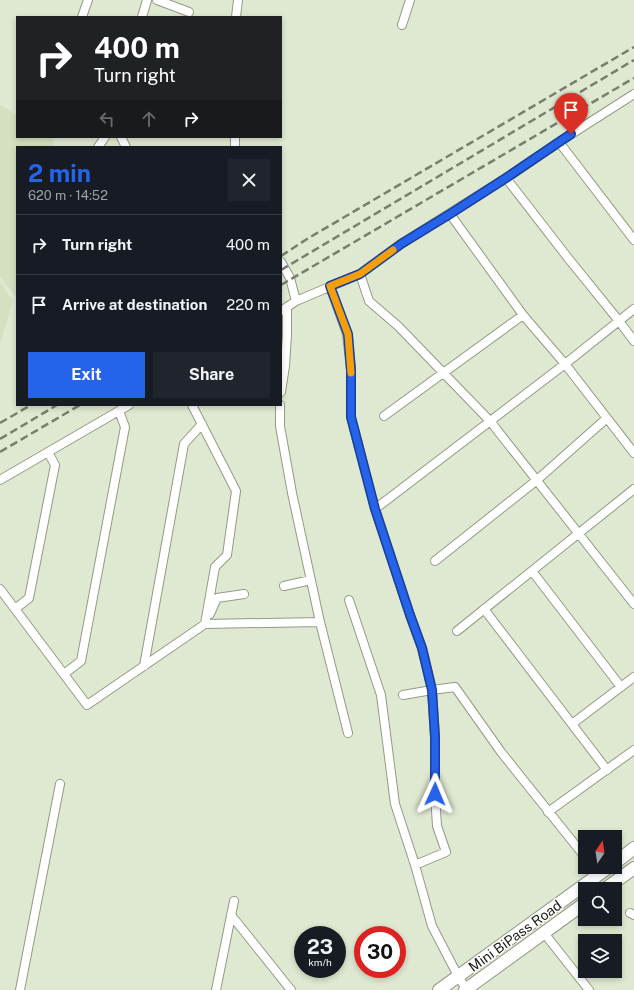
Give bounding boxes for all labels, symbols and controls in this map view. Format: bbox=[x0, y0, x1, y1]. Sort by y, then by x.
text: 400 m bbox=[94, 31, 180, 64]
icon: right bbox=[28, 32, 80, 84]
text: Turn right bbox=[94, 65, 176, 86]
pin bbox=[554, 93, 588, 134]
icon: arrive bbox=[560, 99, 582, 121]
icon: left bbox=[96, 108, 118, 130]
icon: ahead bbox=[138, 108, 160, 130]
icon: right bbox=[180, 108, 202, 130]
text: 2 min bbox=[28, 159, 91, 187]
button: close bbox=[228, 159, 270, 201]
text: 620 m · 14:52 bbox=[28, 188, 108, 203]
icon: right bbox=[28, 234, 50, 256]
text: Turn right bbox=[62, 236, 132, 253]
text: 400 m bbox=[226, 236, 270, 253]
icon: arrive bbox=[28, 294, 50, 316]
text: Arrive at destination bbox=[62, 296, 207, 313]
text: 220 m bbox=[226, 296, 270, 313]
button: Exit bbox=[28, 352, 145, 398]
button: Share bbox=[153, 352, 270, 398]
position arrow bbox=[414, 773, 456, 815]
north arrow bbox=[578, 830, 622, 874]
map controls bbox=[578, 830, 622, 978]
button: search bbox=[578, 882, 622, 926]
street label: Mini BiPass Road bbox=[465, 897, 565, 975]
speed limit sign: 30 bbox=[354, 926, 406, 978]
button: layers bbox=[578, 934, 622, 978]
text: 23 bbox=[307, 935, 333, 959]
text: km/h bbox=[308, 956, 332, 968]

